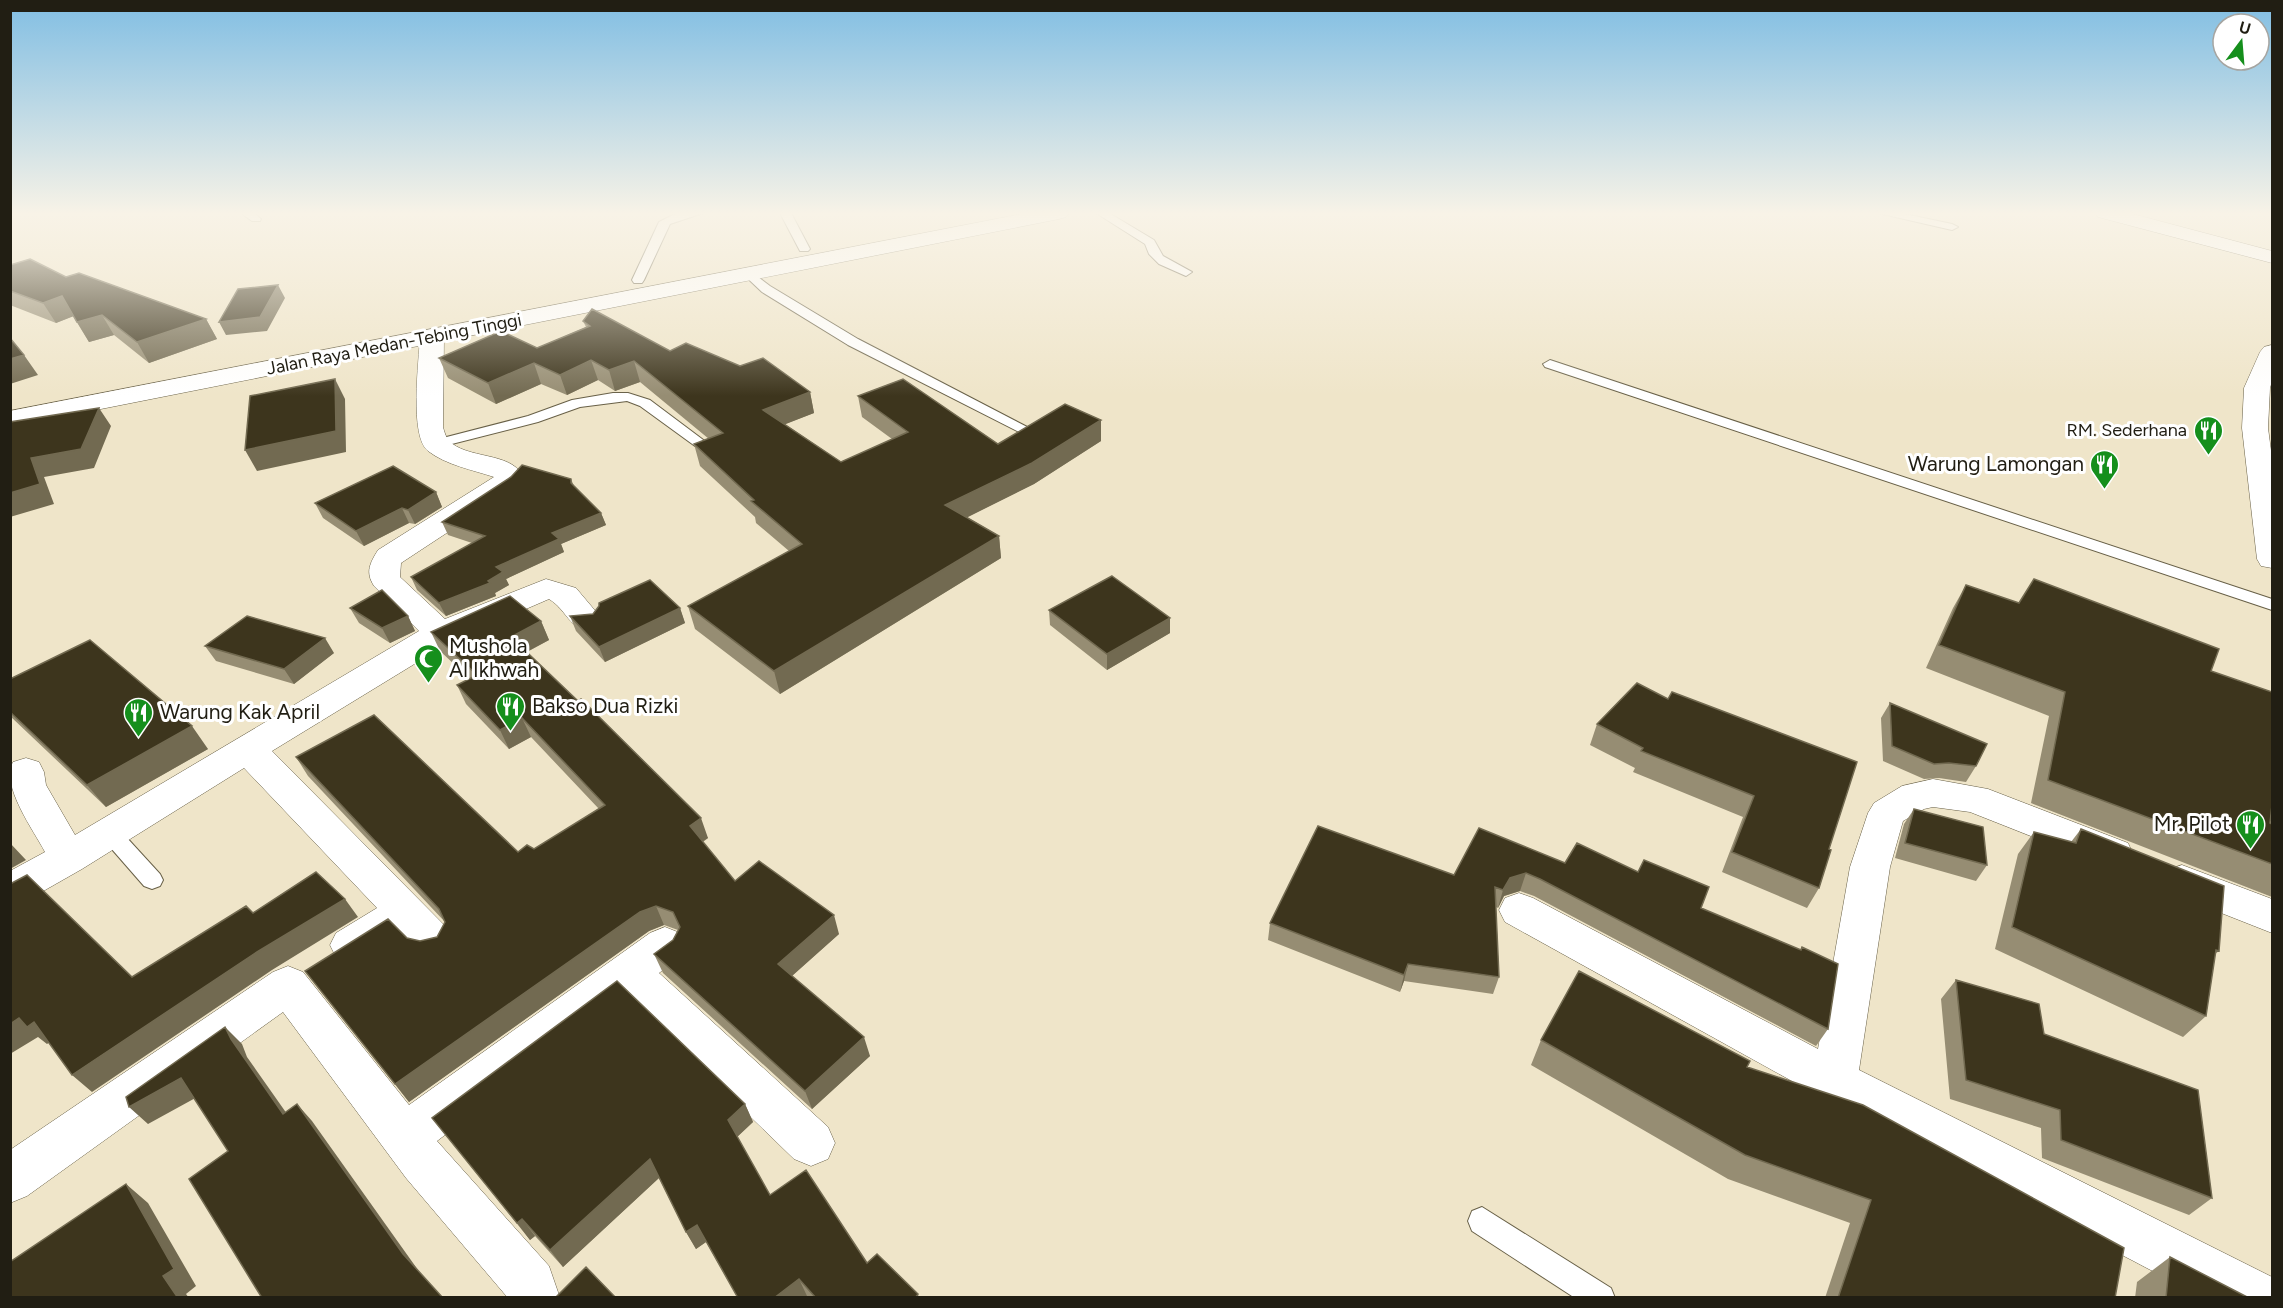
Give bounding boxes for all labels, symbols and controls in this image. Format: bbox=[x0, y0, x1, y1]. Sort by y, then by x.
north arrow bbox=[2211, 12, 2271, 72]
text: U bbox=[2237, 17, 2253, 39]
street label: Jalan Raya Medan-Tebing Tinggi bbox=[265, 308, 523, 380]
restaurant icon: RM. Sederhana bbox=[2192, 414, 2224, 456]
place label: RM. Sederhana bbox=[2067, 419, 2187, 441]
restaurant icon: Warung Lamongan bbox=[2089, 448, 2121, 490]
place label: Warung Lamongan bbox=[1908, 451, 2084, 476]
place label: Mushola Al Ikhwah bbox=[449, 633, 539, 682]
mosque icon: Mushola Al Ikhwah bbox=[412, 642, 444, 684]
restaurant icon: Bakso Dua Rizki bbox=[495, 690, 527, 732]
place label: Bakso Dua Rizki bbox=[532, 693, 678, 718]
restaurant icon: Warung Kak April bbox=[123, 696, 155, 738]
place label: Warung Kak April bbox=[160, 699, 320, 724]
restaurant icon: Mr. Pilot bbox=[2235, 808, 2267, 850]
place label: Mr. Pilot bbox=[2154, 811, 2230, 836]

